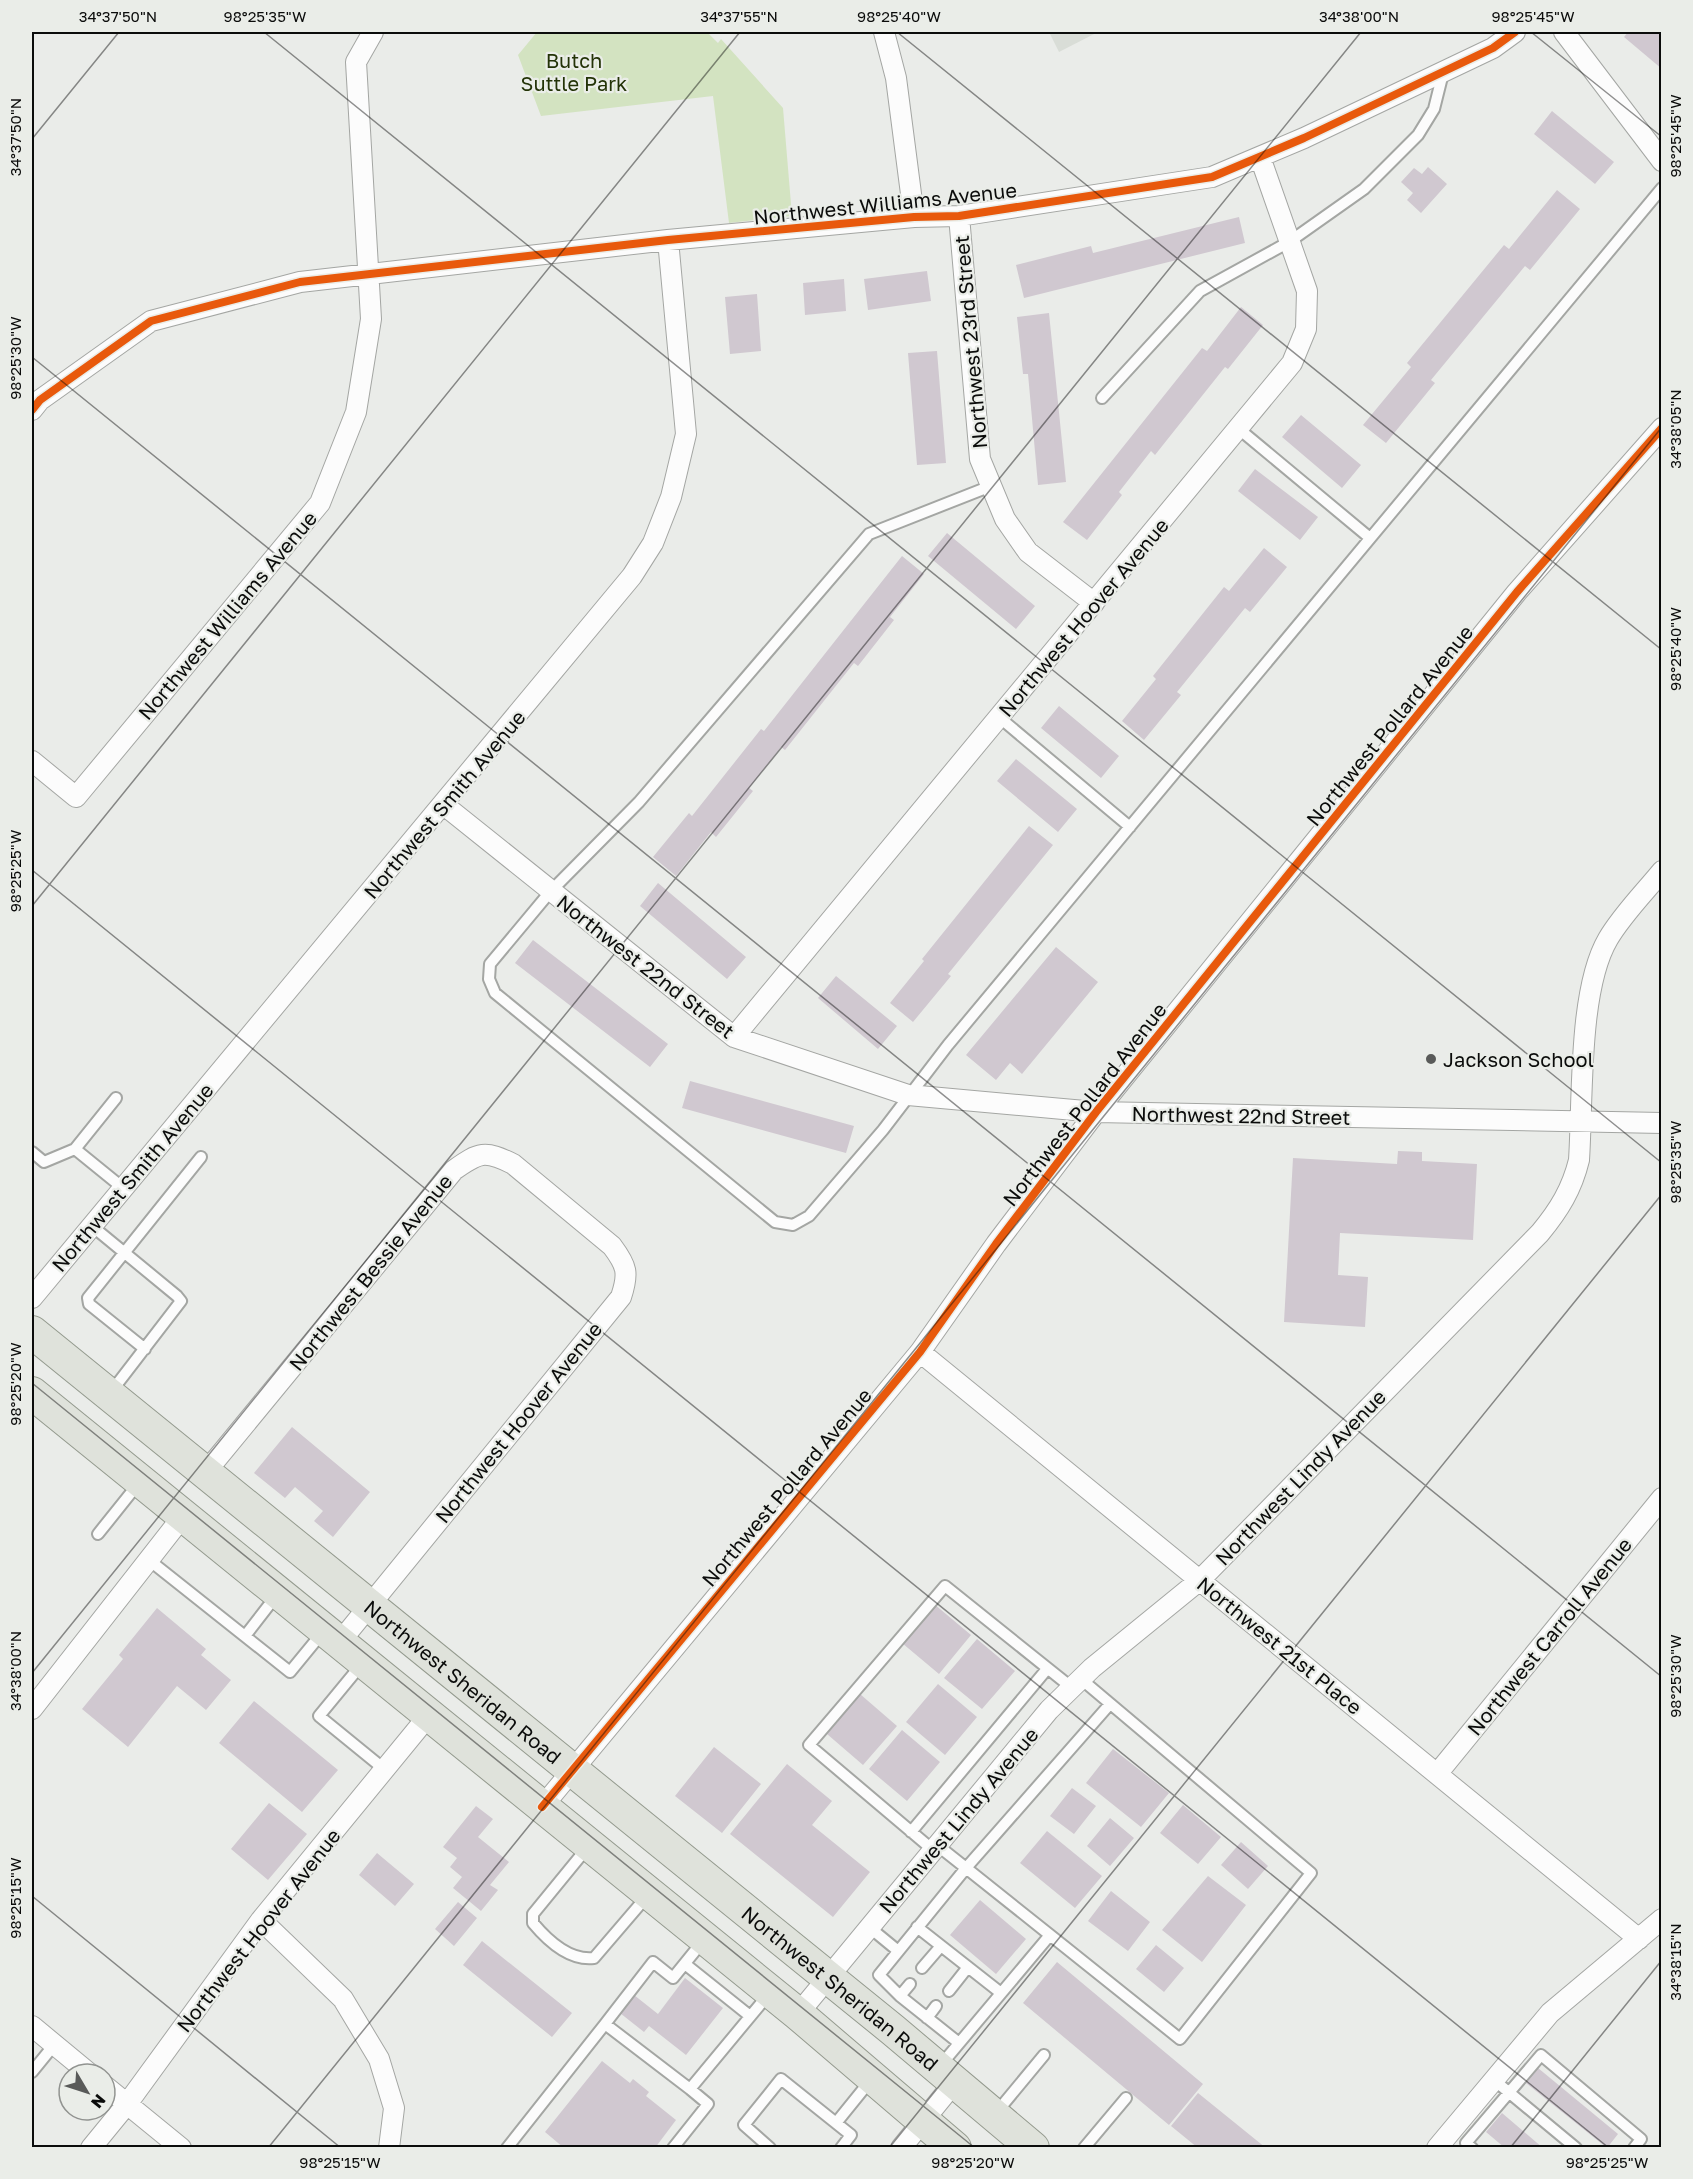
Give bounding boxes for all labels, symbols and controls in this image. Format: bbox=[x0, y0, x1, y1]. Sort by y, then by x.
text: 34°37'50"N bbox=[79, 7, 157, 25]
text: 98°25'35"W bbox=[224, 7, 306, 25]
text: 34°37'55"N bbox=[700, 7, 778, 25]
text: 98°25'40"W bbox=[857, 7, 941, 25]
text: 34°38'00"N bbox=[1319, 7, 1399, 25]
text: 98°25'45"W bbox=[1491, 7, 1575, 25]
park label: Butch Suttle Park bbox=[521, 48, 627, 95]
text: 98°25'45"W bbox=[1666, 94, 1684, 178]
text: 34°37'50"N bbox=[6, 98, 24, 176]
street label: Northwest Williams Avenue bbox=[752, 177, 1018, 229]
street label: Northwest 23rd Street bbox=[949, 234, 991, 450]
text: 98°25'30"W bbox=[6, 316, 24, 400]
text: 34°38'05"N bbox=[1666, 389, 1684, 469]
street label: Northwest Williams Avenue bbox=[133, 506, 321, 724]
street label: Northwest Hoover Avenue bbox=[993, 513, 1173, 721]
text: 98°25'40"W bbox=[1666, 607, 1684, 691]
street label: Northwest Pollard Avenue bbox=[1301, 620, 1477, 830]
street label: Northwest Smith Avenue bbox=[358, 705, 530, 903]
text: 98°25'25"W bbox=[6, 830, 24, 912]
street label: Northwest 22nd Street bbox=[552, 889, 740, 1043]
street label: Northwest Pollard Avenue bbox=[997, 998, 1171, 1210]
place label: Jackson School bbox=[1443, 1047, 1594, 1071]
marker: Jackson School bbox=[1424, 1052, 1438, 1066]
street label: Northwest Smith Avenue bbox=[46, 1078, 218, 1276]
street label: Northwest 22nd Street bbox=[1131, 1101, 1351, 1129]
text: 98°25'35"W bbox=[1666, 1121, 1684, 1203]
street label: Northwest Bessie Avenue bbox=[283, 1169, 457, 1375]
street label: Northwest Hoover Avenue bbox=[430, 1317, 606, 1527]
text: 98°25'20"W bbox=[6, 1342, 24, 1426]
street label: Northwest Pollard Avenue bbox=[696, 1383, 876, 1591]
street label: Northwest Lindy Avenue bbox=[1210, 1384, 1390, 1570]
street label: Northwest Carroll Avenue bbox=[1462, 1532, 1636, 1740]
street label: Northwest 21st Place bbox=[1193, 1571, 1367, 1719]
street label: Northwest Sheridan Road bbox=[360, 1595, 566, 1768]
text: 34°38'00"N bbox=[6, 1631, 24, 1711]
text: 98°25'30"W bbox=[1666, 1634, 1684, 1718]
street label: Northwest Lindy Avenue bbox=[873, 1722, 1043, 1918]
street label: Northwest Hoover Avenue bbox=[171, 1824, 345, 2036]
text: 98°25'15"W bbox=[6, 1857, 24, 1939]
street label: Northwest Sheridan Road bbox=[737, 1901, 943, 2075]
text: 34°38'15"N bbox=[1666, 1923, 1684, 2001]
north arrow bbox=[57, 2062, 117, 2122]
text: N bbox=[87, 2090, 110, 2112]
text: 98°25'15"W bbox=[299, 2153, 381, 2171]
text: 98°25'20"W bbox=[931, 2153, 1015, 2171]
text: 98°25'25"W bbox=[1566, 2153, 1648, 2171]

